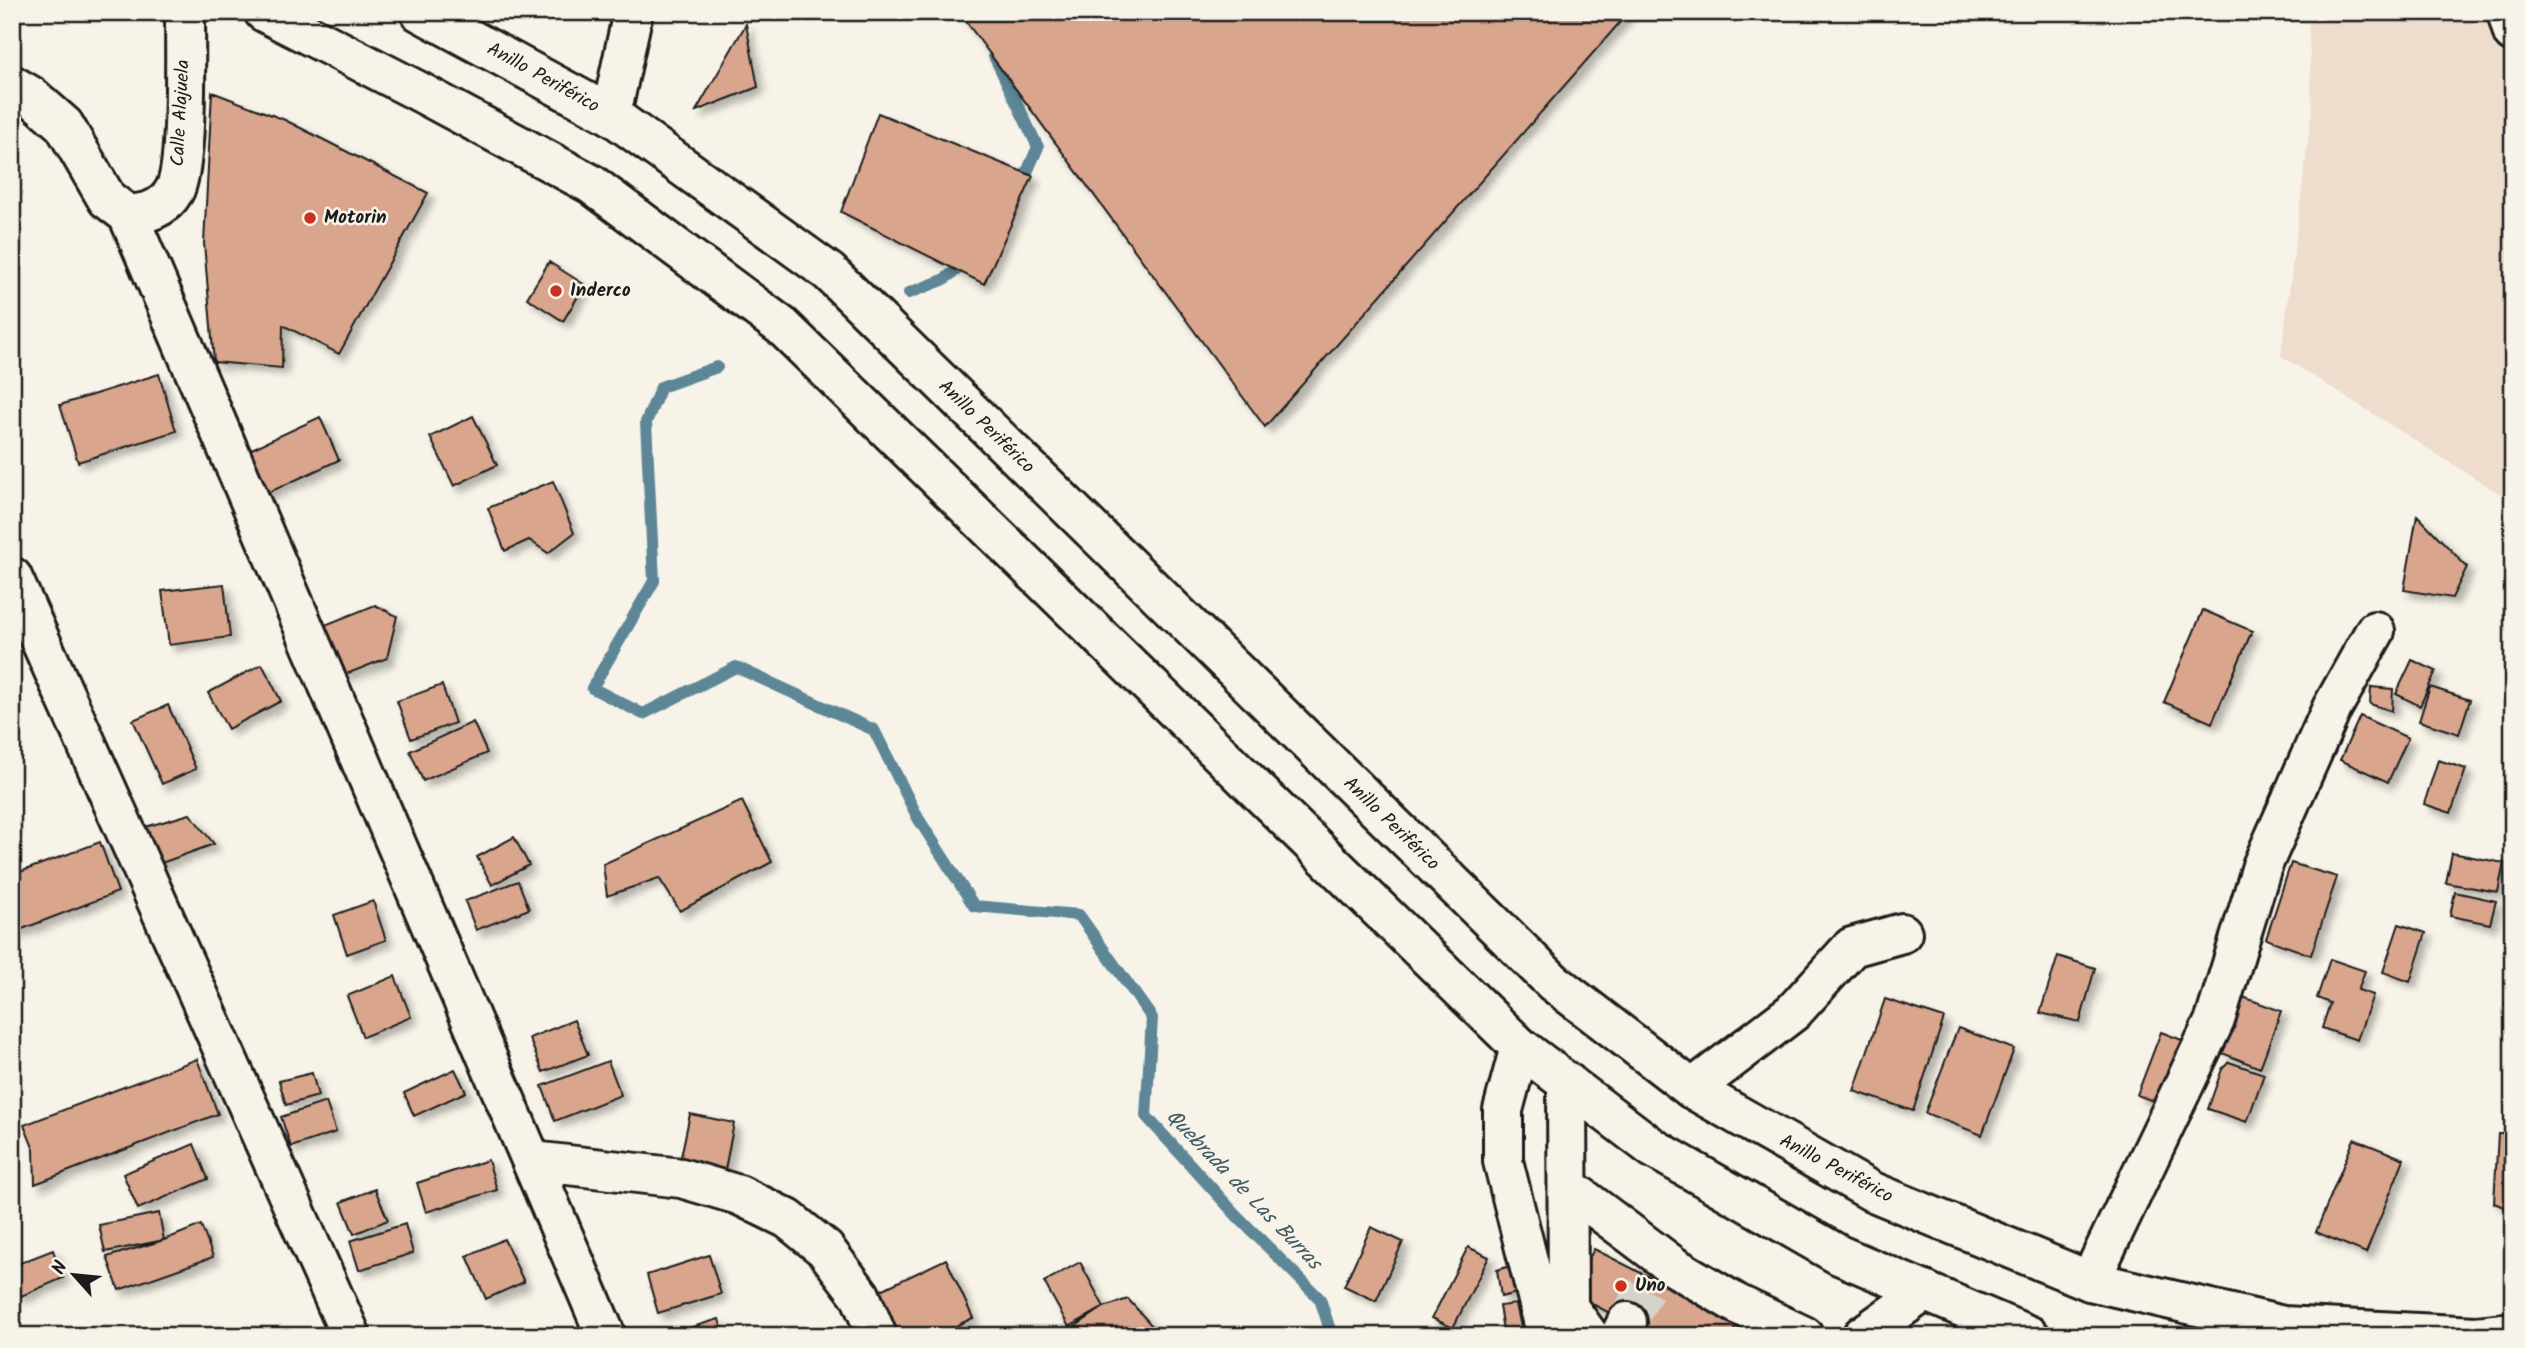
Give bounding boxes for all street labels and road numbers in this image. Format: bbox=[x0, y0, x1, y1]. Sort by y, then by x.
street label: Anillo Periférico bbox=[481, 35, 605, 121]
street label: Calle Alajuela bbox=[163, 59, 199, 167]
street label: Anillo Periférico bbox=[931, 373, 1041, 481]
street label: Anillo Periférico bbox=[1336, 770, 1446, 878]
street label: Anillo Periférico bbox=[1774, 1126, 1898, 1212]

